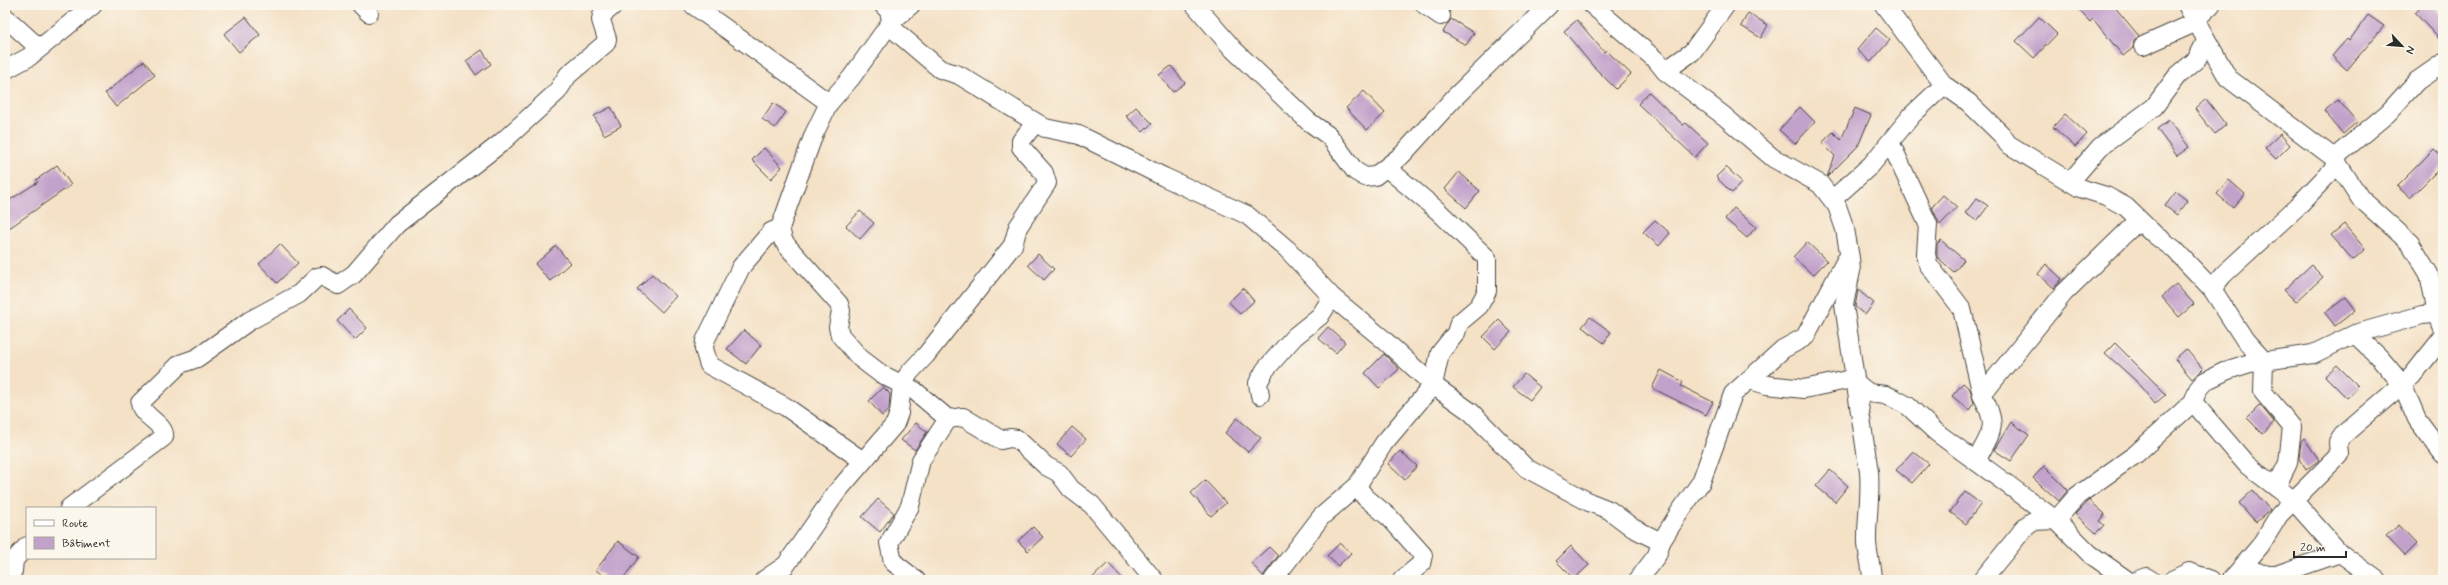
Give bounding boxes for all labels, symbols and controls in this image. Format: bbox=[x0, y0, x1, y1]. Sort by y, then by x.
north arrow bbox=[2382, 26, 2422, 66]
text: N bbox=[2402, 44, 2418, 56]
legend bbox=[26, 507, 156, 559]
text: Route bbox=[62, 516, 88, 532]
scale bar bbox=[2294, 533, 2346, 559]
text: Bâtiment bbox=[62, 536, 111, 552]
text: 20 m bbox=[2300, 540, 2326, 556]

